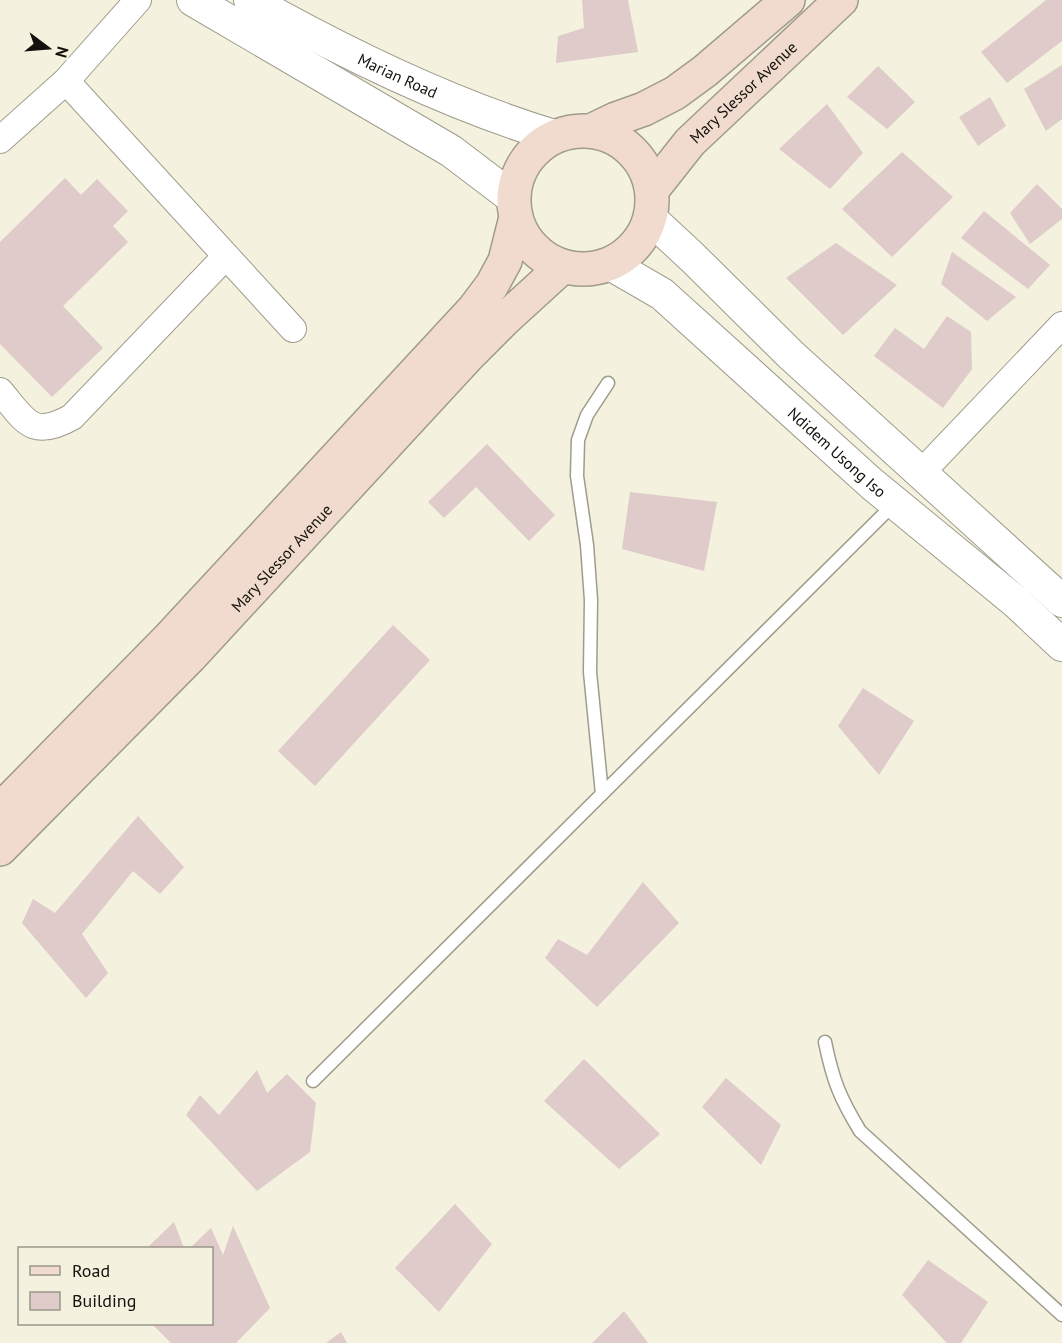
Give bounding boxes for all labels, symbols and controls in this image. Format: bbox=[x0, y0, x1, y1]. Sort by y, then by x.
north arrow bbox=[18, 18, 78, 78]
street label: Mary Slessor Avenue bbox=[685, 37, 801, 147]
text: N bbox=[51, 44, 73, 60]
street label: Marian Road bbox=[355, 49, 440, 102]
street label: Ndidem Usong Iso bbox=[784, 403, 890, 501]
street label: Mary Slessor Avenue bbox=[227, 500, 336, 616]
legend bbox=[18, 1247, 213, 1325]
text: Road bbox=[72, 1259, 110, 1282]
text: Building bbox=[72, 1289, 136, 1312]

